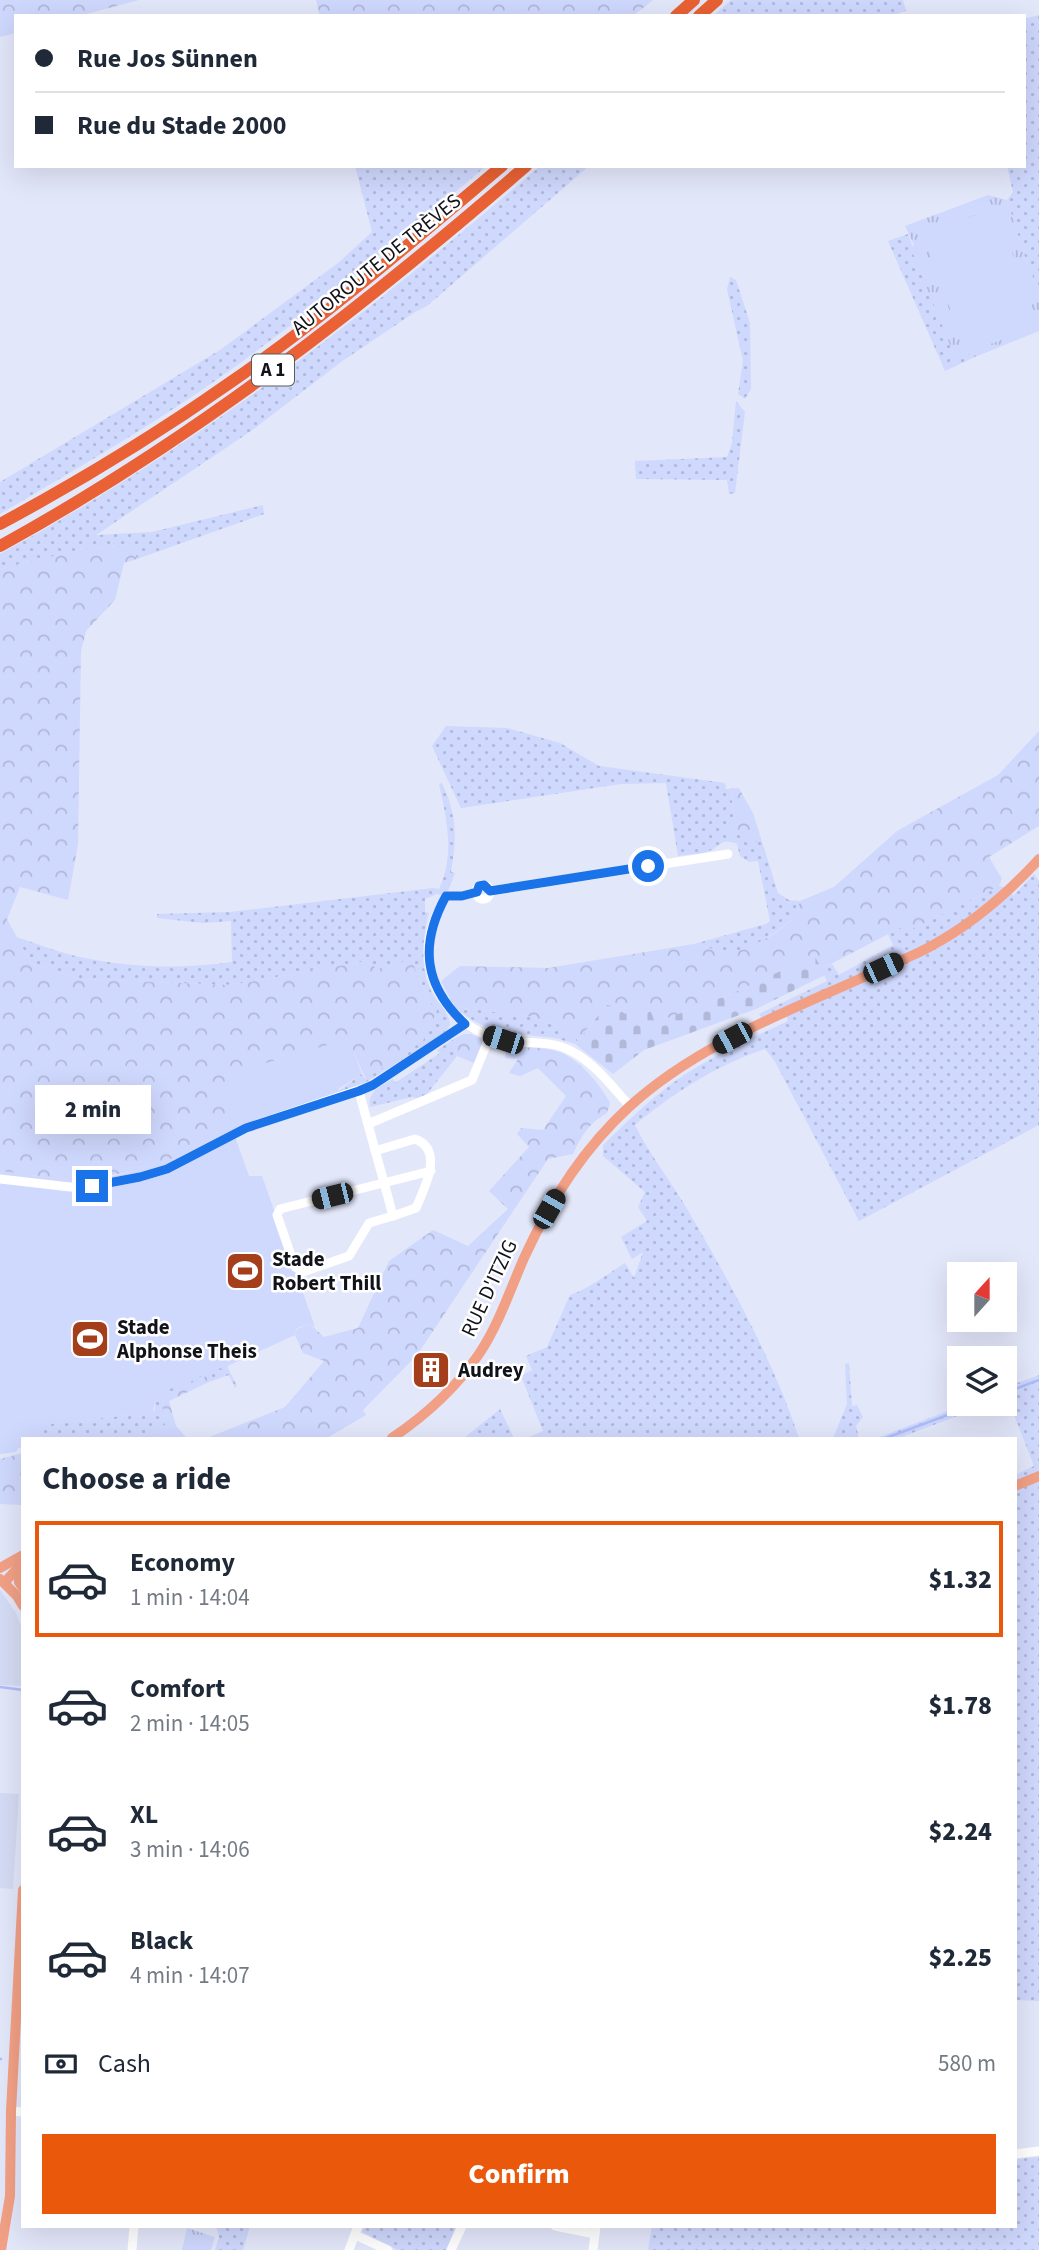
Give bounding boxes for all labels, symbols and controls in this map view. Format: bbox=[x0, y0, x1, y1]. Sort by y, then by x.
text: Rue Jos Sünnen bbox=[77, 40, 258, 77]
text: Rue du Stade 2000 bbox=[77, 107, 287, 144]
street label: AUTOROUTE DE TRÈVES bbox=[285, 186, 467, 342]
road number: A 1 bbox=[252, 354, 294, 386]
route start bbox=[632, 850, 664, 882]
car bbox=[860, 950, 907, 986]
car bbox=[709, 1019, 756, 1057]
car bbox=[480, 1024, 527, 1056]
callout: 2 min bbox=[34, 1084, 150, 1134]
text: 2 min bbox=[65, 1093, 121, 1126]
route end bbox=[76, 1170, 108, 1202]
car bbox=[310, 1181, 355, 1211]
car bbox=[530, 1186, 569, 1232]
street label: RUE D'ITZIG bbox=[453, 1234, 525, 1342]
place label: Stade Robert Thill bbox=[272, 1244, 381, 1298]
sports icon: Stade Robert Thill bbox=[224, 1250, 266, 1292]
north arrow bbox=[947, 1262, 1017, 1332]
map controls bbox=[947, 1262, 1017, 1416]
place label: Stade Alphonse Theis bbox=[116, 1312, 257, 1366]
sports icon: Stade Alphonse Theis bbox=[69, 1318, 111, 1360]
button: layers bbox=[947, 1346, 1017, 1416]
building icon: Audrey bbox=[410, 1349, 452, 1391]
place label: Audrey bbox=[457, 1355, 524, 1385]
text: Choose a ride bbox=[42, 1456, 231, 1502]
text: Economy bbox=[130, 1544, 235, 1581]
icon: car bbox=[46, 1548, 109, 1611]
text: $1.32 bbox=[928, 1561, 992, 1598]
text: 1 min · 14:04 bbox=[130, 1581, 250, 1614]
text: Comfort bbox=[130, 1670, 225, 1707]
icon: car bbox=[46, 1674, 109, 1737]
text: $1.78 bbox=[928, 1687, 992, 1724]
text: 2 min · 14:05 bbox=[130, 1707, 250, 1740]
text: XL bbox=[130, 1796, 158, 1833]
icon: car bbox=[46, 1800, 109, 1863]
text: $2.24 bbox=[928, 1813, 992, 1850]
text: 3 min · 14:06 bbox=[130, 1833, 250, 1866]
text: Black bbox=[130, 1922, 193, 1959]
icon: car bbox=[46, 1926, 109, 1989]
text: $2.25 bbox=[928, 1939, 992, 1976]
text: 4 min · 14:07 bbox=[130, 1959, 250, 1992]
icon: cash bbox=[42, 2045, 80, 2083]
text: Cash bbox=[98, 2045, 151, 2082]
text: 580 m bbox=[938, 2047, 996, 2080]
button: Confirm bbox=[42, 2134, 996, 2214]

